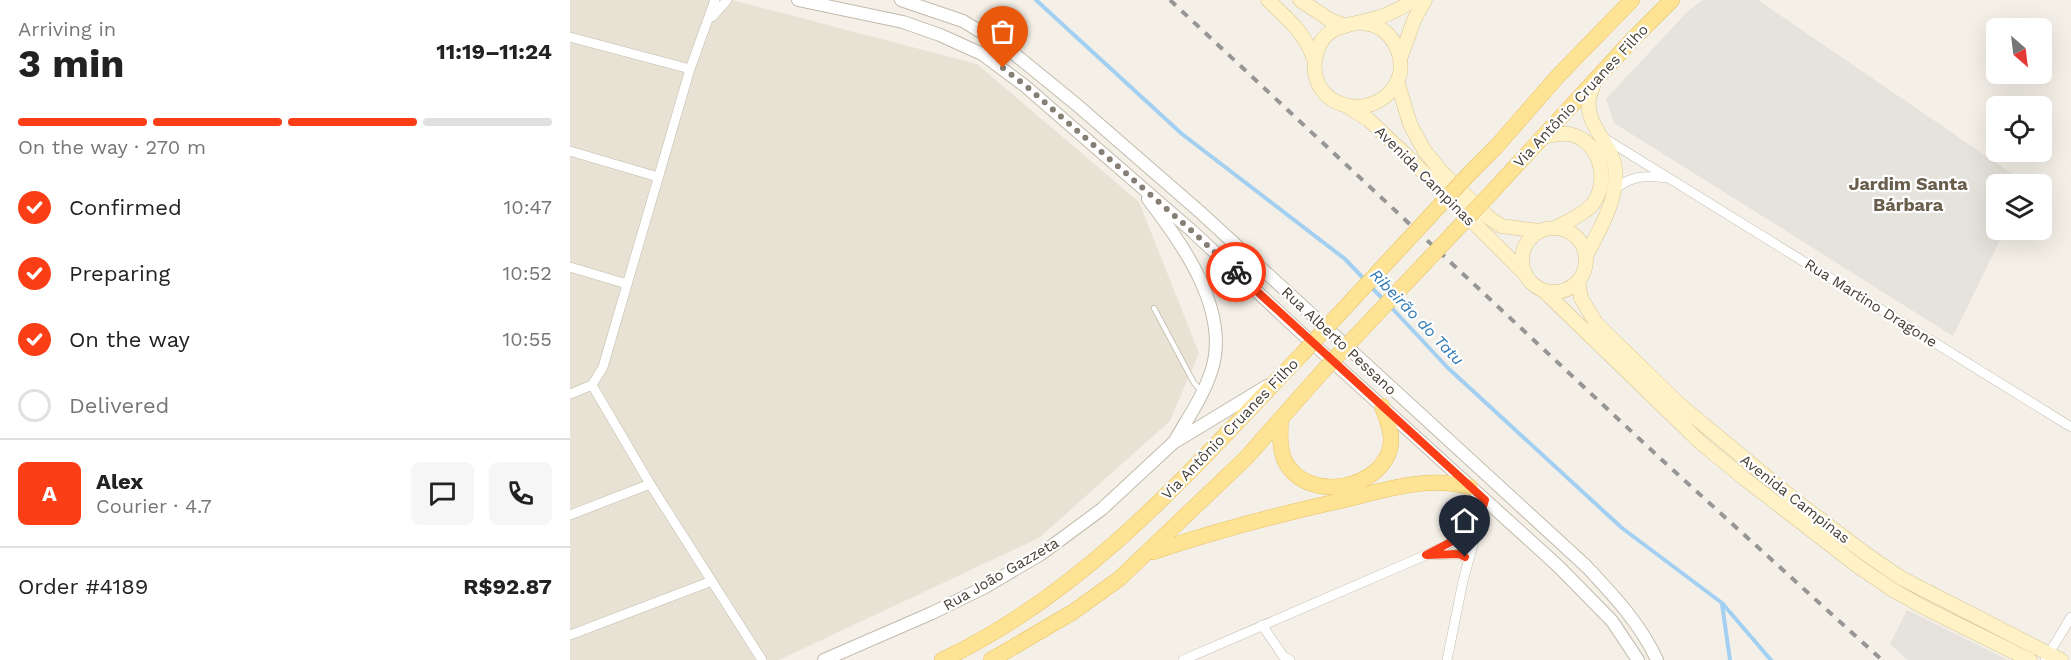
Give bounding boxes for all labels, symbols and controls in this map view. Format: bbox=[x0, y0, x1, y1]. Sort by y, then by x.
pin bbox=[977, 6, 1028, 68]
icon: bag bbox=[986, 15, 1019, 48]
text: Arriving in bbox=[18, 17, 116, 41]
north arrow bbox=[1986, 18, 2052, 84]
map controls bbox=[1986, 18, 2052, 240]
street label: Via Antônio Cruanes Filho bbox=[1510, 21, 1652, 171]
text: 11:19–11:24 bbox=[436, 39, 552, 64]
text: 3 min bbox=[18, 41, 125, 86]
button: locate bbox=[1986, 96, 2052, 162]
street label: Avenida Campinas bbox=[1371, 122, 1479, 230]
text: On the way · 270 m bbox=[18, 135, 206, 159]
district label: Jardim Santa Bárbara bbox=[1848, 173, 1968, 215]
button: layers bbox=[1986, 174, 2052, 240]
icon: check bbox=[18, 191, 51, 224]
text: Confirmed bbox=[69, 195, 182, 220]
text: 10:47 bbox=[503, 195, 552, 219]
courier bbox=[1206, 242, 1266, 302]
street label: Rua Martino Dragone bbox=[1801, 255, 1941, 351]
icon: bike bbox=[1220, 256, 1253, 289]
icon: check bbox=[18, 257, 51, 290]
text: Preparing bbox=[69, 261, 170, 286]
text: 10:52 bbox=[503, 261, 552, 285]
water label: Ribeirão do Tatu bbox=[1366, 265, 1468, 369]
street label: Rua Alberto Pessano bbox=[1278, 283, 1400, 399]
icon: check bbox=[18, 323, 51, 356]
text: On the way bbox=[69, 327, 190, 352]
text: 10:55 bbox=[503, 327, 552, 351]
street label: Via Antônio Cruanes Filho bbox=[1158, 355, 1302, 503]
text: Delivered bbox=[69, 393, 169, 418]
street label: Avenida Campinas bbox=[1737, 451, 1853, 547]
button: chat bbox=[411, 462, 474, 525]
button: phone bbox=[489, 462, 552, 525]
text: Alex bbox=[96, 469, 143, 494]
text: A bbox=[42, 481, 57, 506]
text: Courier · 4.7 bbox=[96, 494, 212, 518]
pin bbox=[1439, 495, 1490, 557]
icon: home bbox=[1448, 504, 1481, 537]
street label: Rua João Gazzeta bbox=[940, 533, 1062, 614]
text: Order #4189 bbox=[18, 574, 148, 599]
text: R$92.87 bbox=[463, 574, 552, 599]

